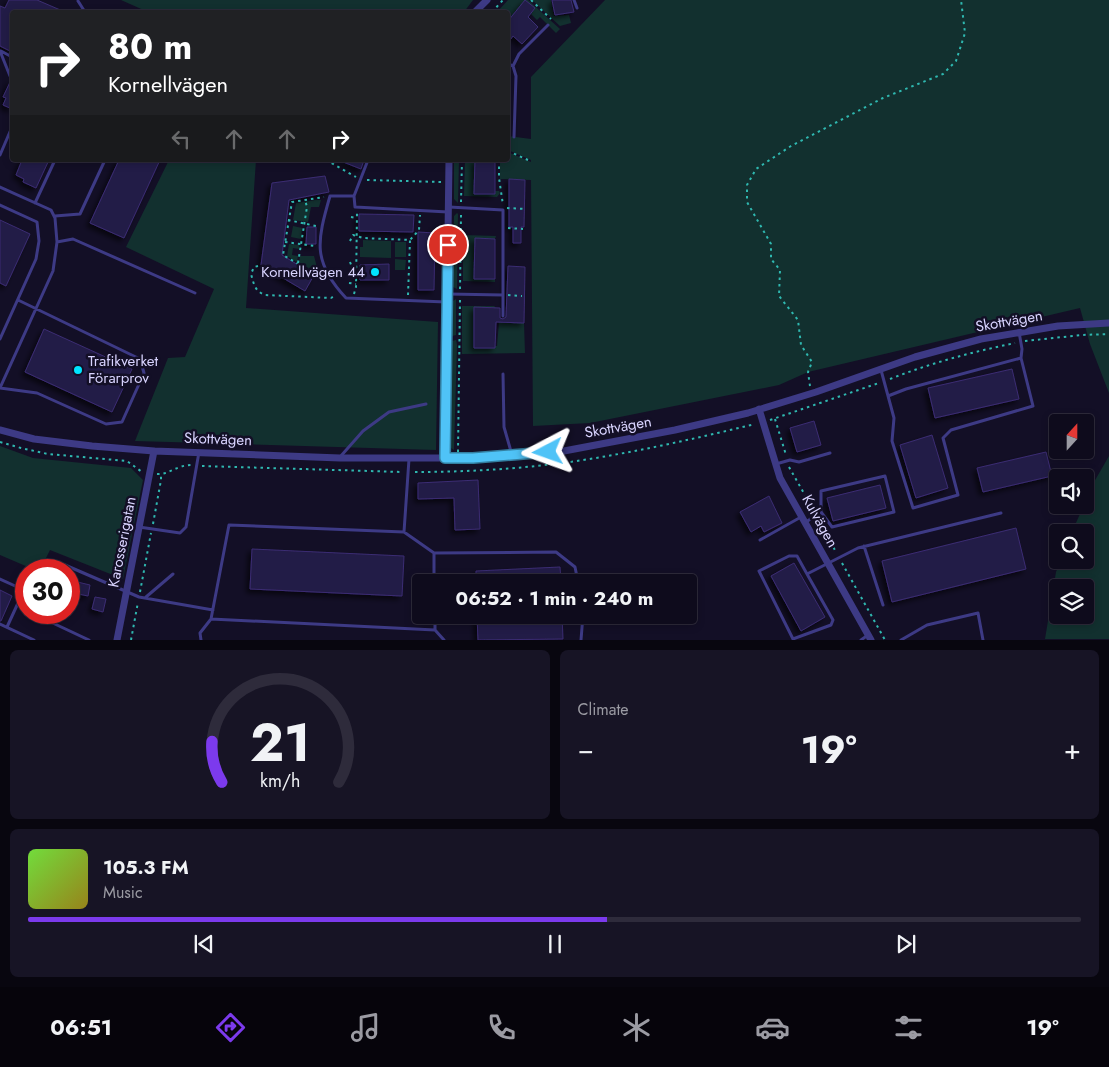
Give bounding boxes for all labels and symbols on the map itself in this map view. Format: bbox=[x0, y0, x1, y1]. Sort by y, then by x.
pin bbox=[427, 224, 469, 266]
place label: Kornellvägen 44 bbox=[261, 261, 365, 283]
marker: Kornellvägen 44 bbox=[369, 266, 381, 278]
street label: Skottvägen bbox=[974, 304, 1044, 338]
place label: Trafikverket Förarprov bbox=[88, 350, 158, 389]
marker: Trafikverket Förarprov bbox=[72, 364, 84, 376]
street label: Skottvägen bbox=[583, 410, 653, 444]
north arrow bbox=[1049, 414, 1094, 459]
position arrow bbox=[521, 425, 573, 477]
street label: Skottvägen bbox=[184, 427, 252, 451]
street label: Kulvägen bbox=[796, 491, 844, 551]
street label: Karosserigatan bbox=[102, 495, 142, 589]
speed limit sign: 30 bbox=[15, 559, 80, 624]

